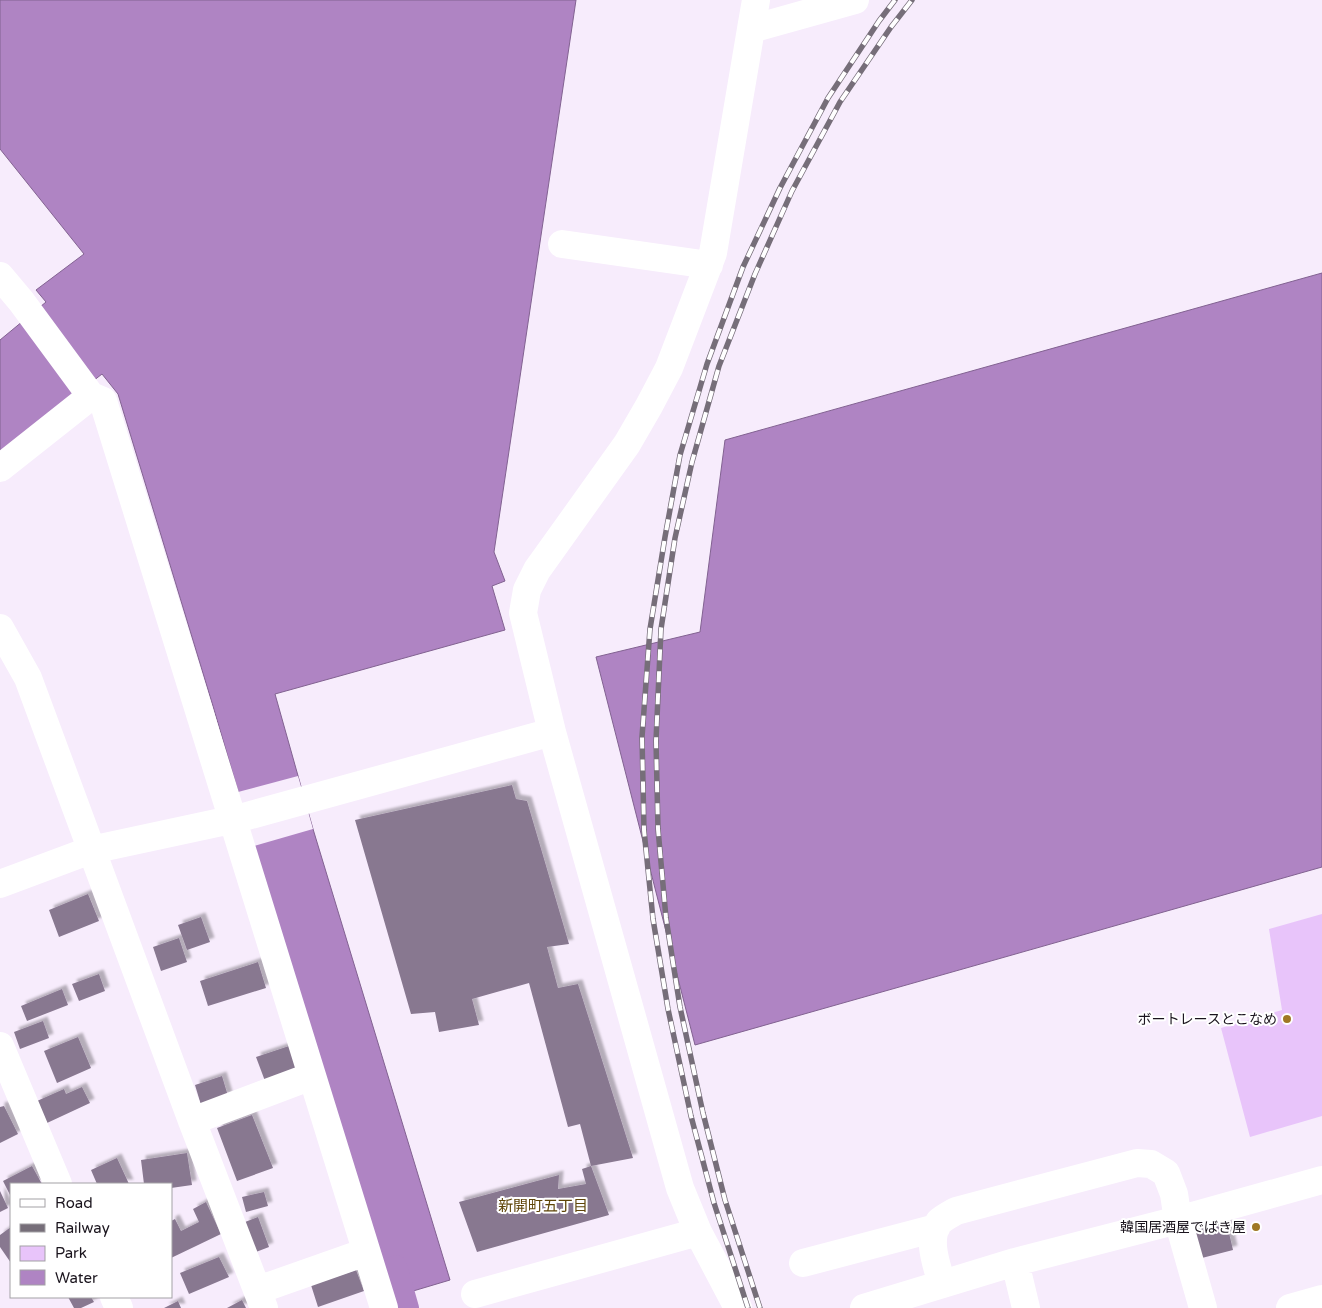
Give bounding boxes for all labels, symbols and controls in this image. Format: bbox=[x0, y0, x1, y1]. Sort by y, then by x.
place label: ボートレースとこなめ bbox=[1138, 1011, 1277, 1028]
marker: ボートレースとこなめ bbox=[1281, 1013, 1293, 1025]
legend bbox=[10, 1183, 172, 1298]
text: Road bbox=[55, 1194, 93, 1212]
district label: 新開町五丁目 bbox=[498, 1197, 588, 1215]
text: Railway bbox=[55, 1219, 110, 1237]
place label: 韓国居酒屋でばき屋 bbox=[1120, 1219, 1246, 1236]
marker: 韓国居酒屋でばき屋 bbox=[1250, 1221, 1262, 1233]
text: Park bbox=[55, 1244, 87, 1262]
text: Water bbox=[55, 1269, 98, 1287]

